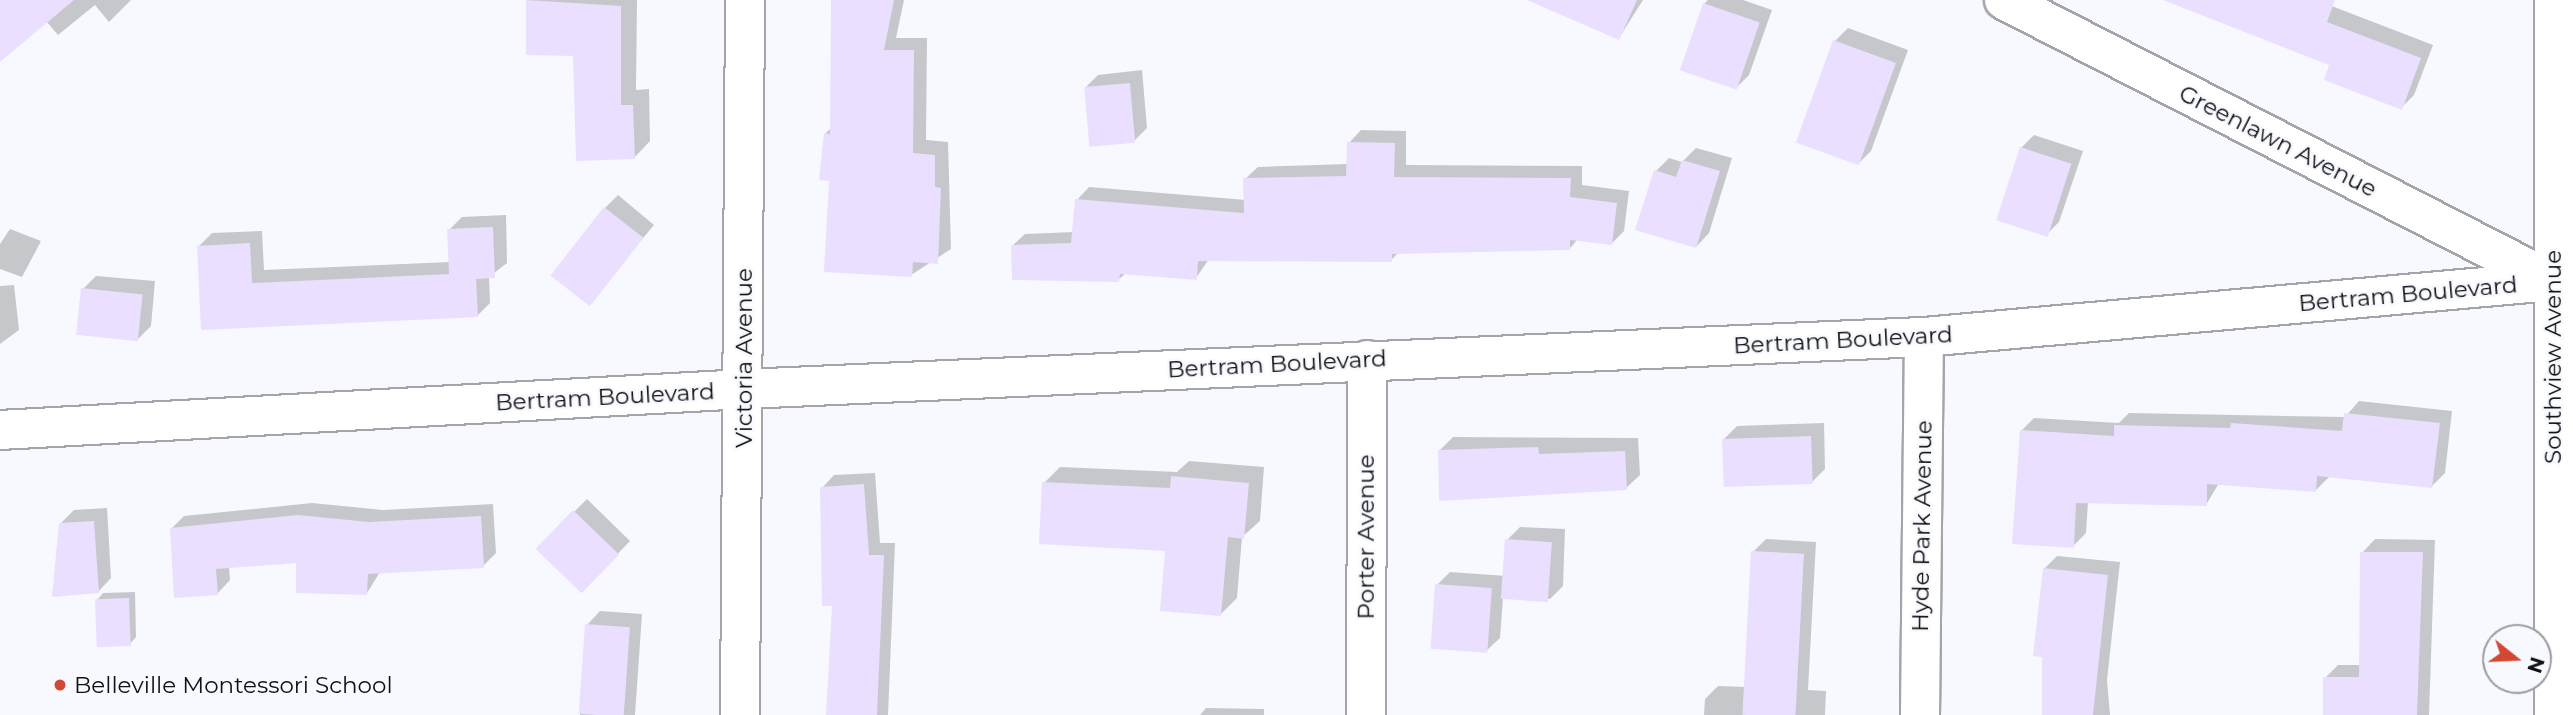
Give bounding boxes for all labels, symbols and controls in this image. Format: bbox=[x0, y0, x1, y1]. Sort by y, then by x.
street label: Greenlawn Avenue bbox=[2175, 79, 2381, 203]
street label: Southview Avenue bbox=[2539, 250, 2567, 464]
street label: Victoria Avenue bbox=[730, 268, 758, 448]
street label: Bertram Boulevard bbox=[2297, 271, 2519, 317]
street label: Bertram Boulevard bbox=[1733, 320, 1953, 360]
street label: Bertram Boulevard bbox=[1167, 344, 1387, 384]
street label: Bertram Boulevard bbox=[495, 377, 715, 417]
street label: Hyde Park Avenue bbox=[1906, 420, 1938, 632]
street label: Porter Avenue bbox=[1352, 454, 1380, 620]
north arrow bbox=[2482, 624, 2552, 694]
text: N bbox=[2522, 654, 2549, 676]
place label: Belleville Montessori School bbox=[74, 671, 393, 699]
marker: Belleville Montessori School bbox=[52, 677, 68, 693]

